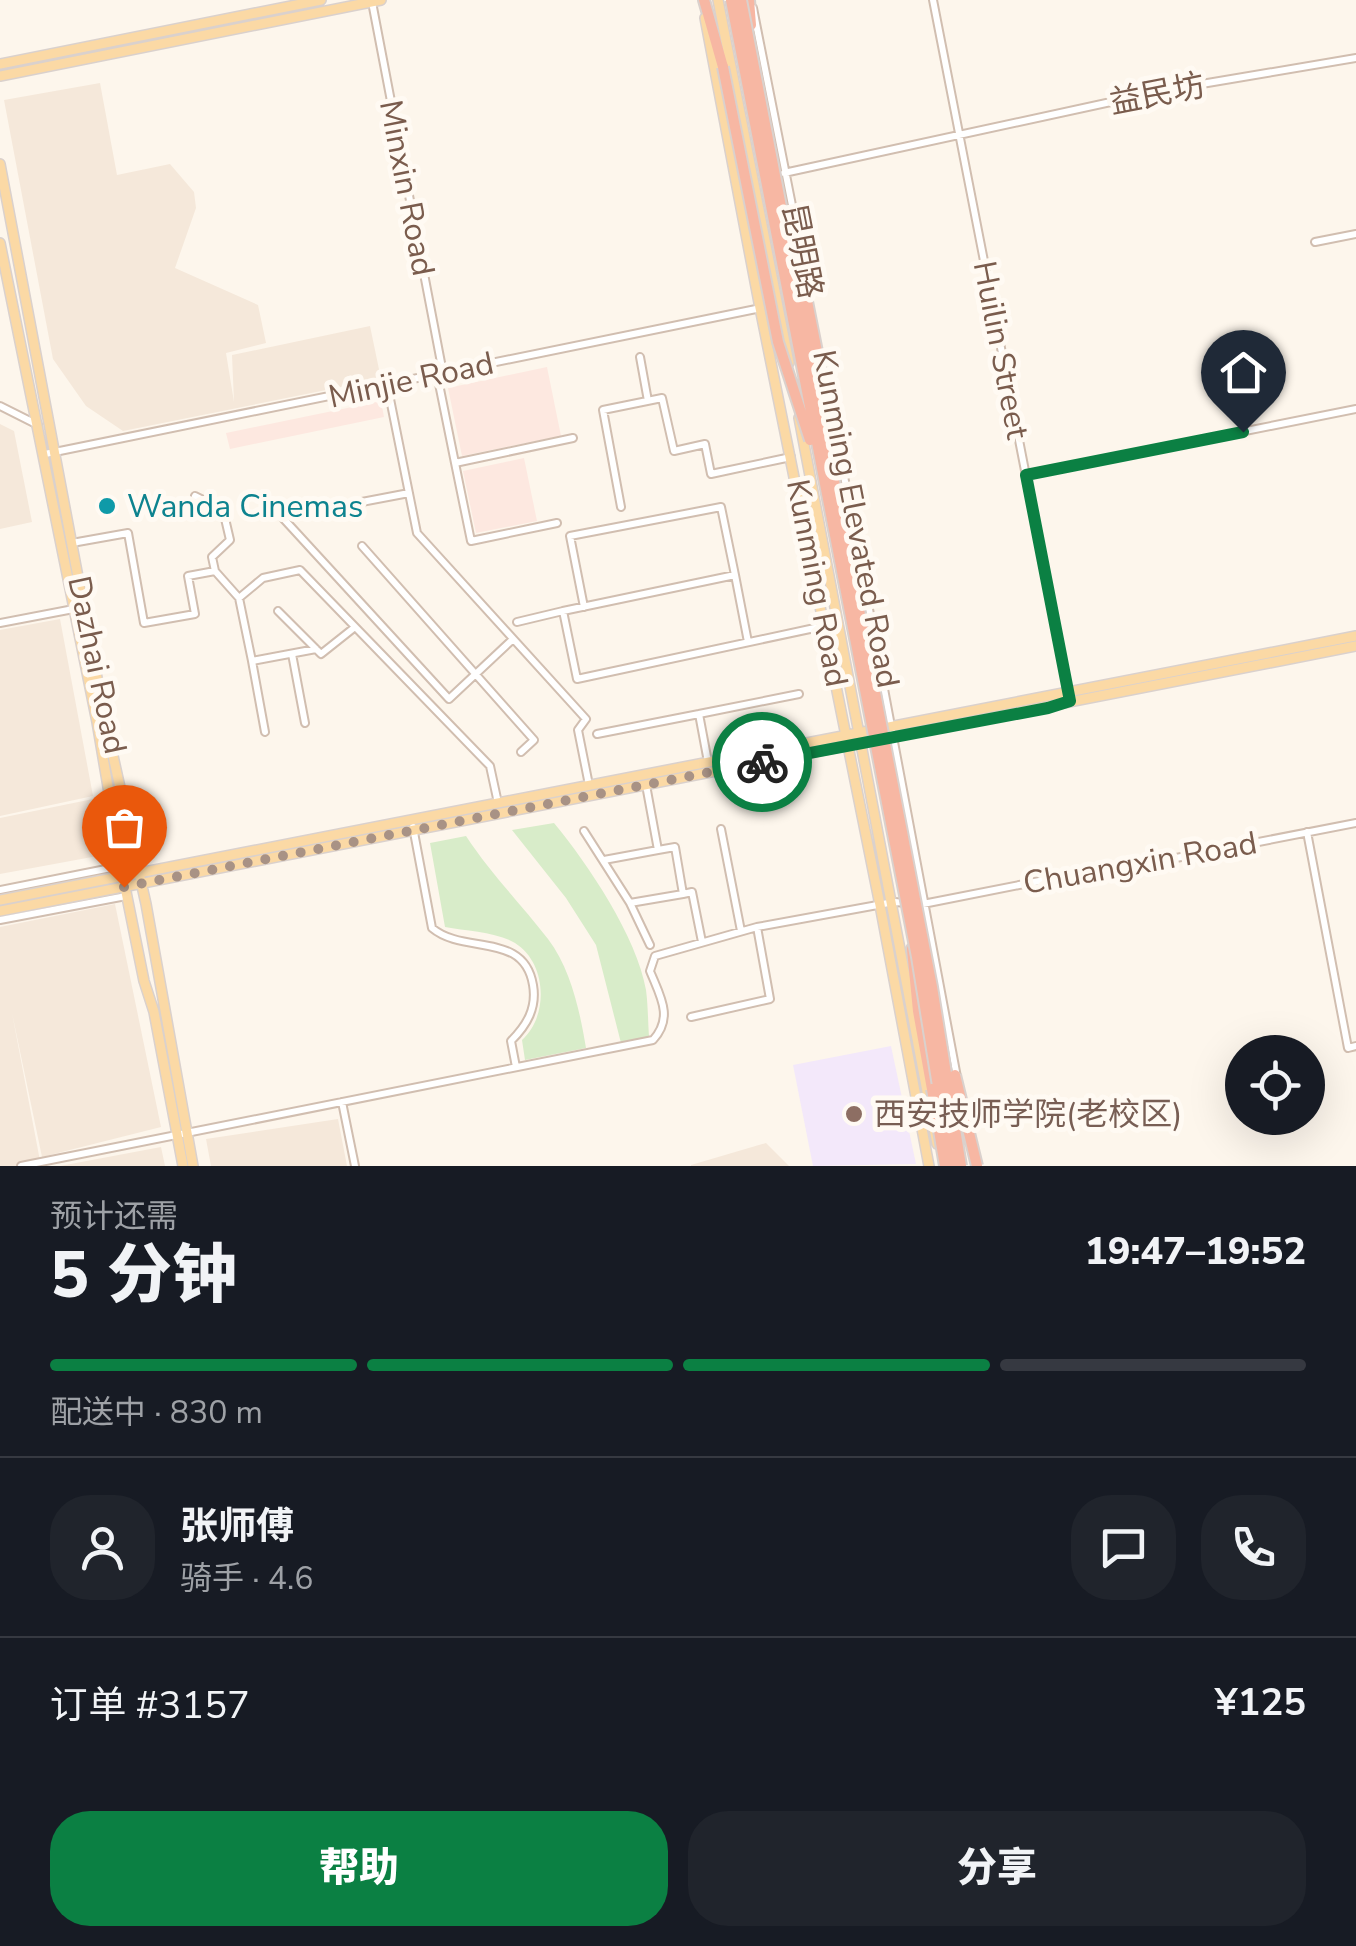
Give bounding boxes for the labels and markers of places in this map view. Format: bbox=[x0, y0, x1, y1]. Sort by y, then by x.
pin bbox=[1201, 330, 1286, 433]
place label: Wanda Cinemas bbox=[127, 485, 363, 528]
marker: Wanda Cinemas bbox=[96, 495, 118, 517]
pin bbox=[82, 785, 167, 888]
place label: 西安技师学院(老校区) bbox=[874, 1093, 1182, 1136]
marker: 西安技师学院(老校区) bbox=[843, 1103, 865, 1125]

